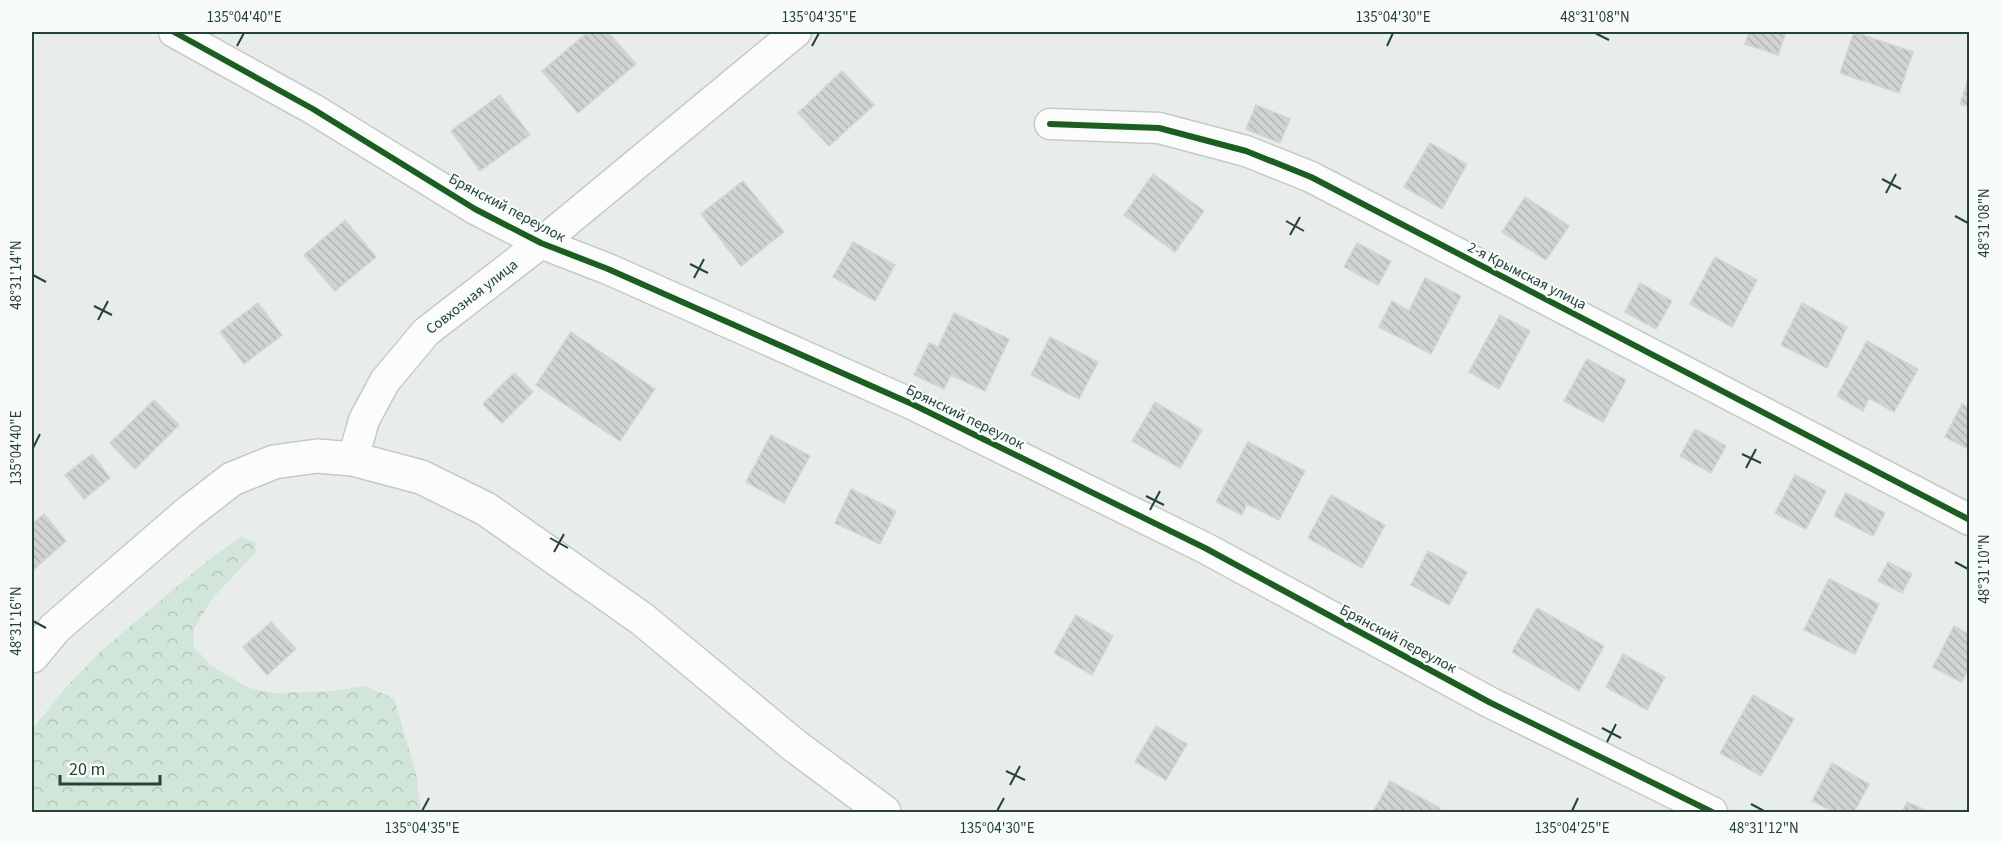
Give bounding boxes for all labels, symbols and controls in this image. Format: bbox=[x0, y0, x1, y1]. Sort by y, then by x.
text: 135°04'40"E bbox=[206, 7, 282, 28]
text: 135°04'35"E bbox=[781, 7, 857, 28]
text: 135°04'30"E bbox=[1355, 7, 1431, 28]
text: 48°31'08"N bbox=[1560, 7, 1630, 28]
street label: Брянский переулок bbox=[445, 168, 570, 248]
text: 48°31'08"N bbox=[1974, 188, 1995, 258]
street label: 2-я Крымская улица bbox=[1464, 237, 1590, 315]
text: 48°31'14"N bbox=[6, 240, 27, 310]
street label: Совхозная улица bbox=[422, 254, 522, 340]
street label: Брянский переулок bbox=[902, 379, 1028, 455]
text: 135°04'40"E bbox=[6, 410, 27, 486]
text: 48°31'10"N bbox=[1974, 534, 1995, 604]
text: 48°31'16"N bbox=[6, 586, 27, 656]
street label: Брянский переулок bbox=[1336, 599, 1461, 679]
scale bar bbox=[60, 748, 160, 786]
text: 20 m bbox=[69, 757, 105, 782]
text: 135°04'35"E bbox=[384, 818, 460, 839]
text: 135°04'30"E bbox=[959, 818, 1035, 839]
text: 135°04'25"E bbox=[1534, 818, 1610, 839]
text: 48°31'12"N bbox=[1729, 818, 1799, 839]

